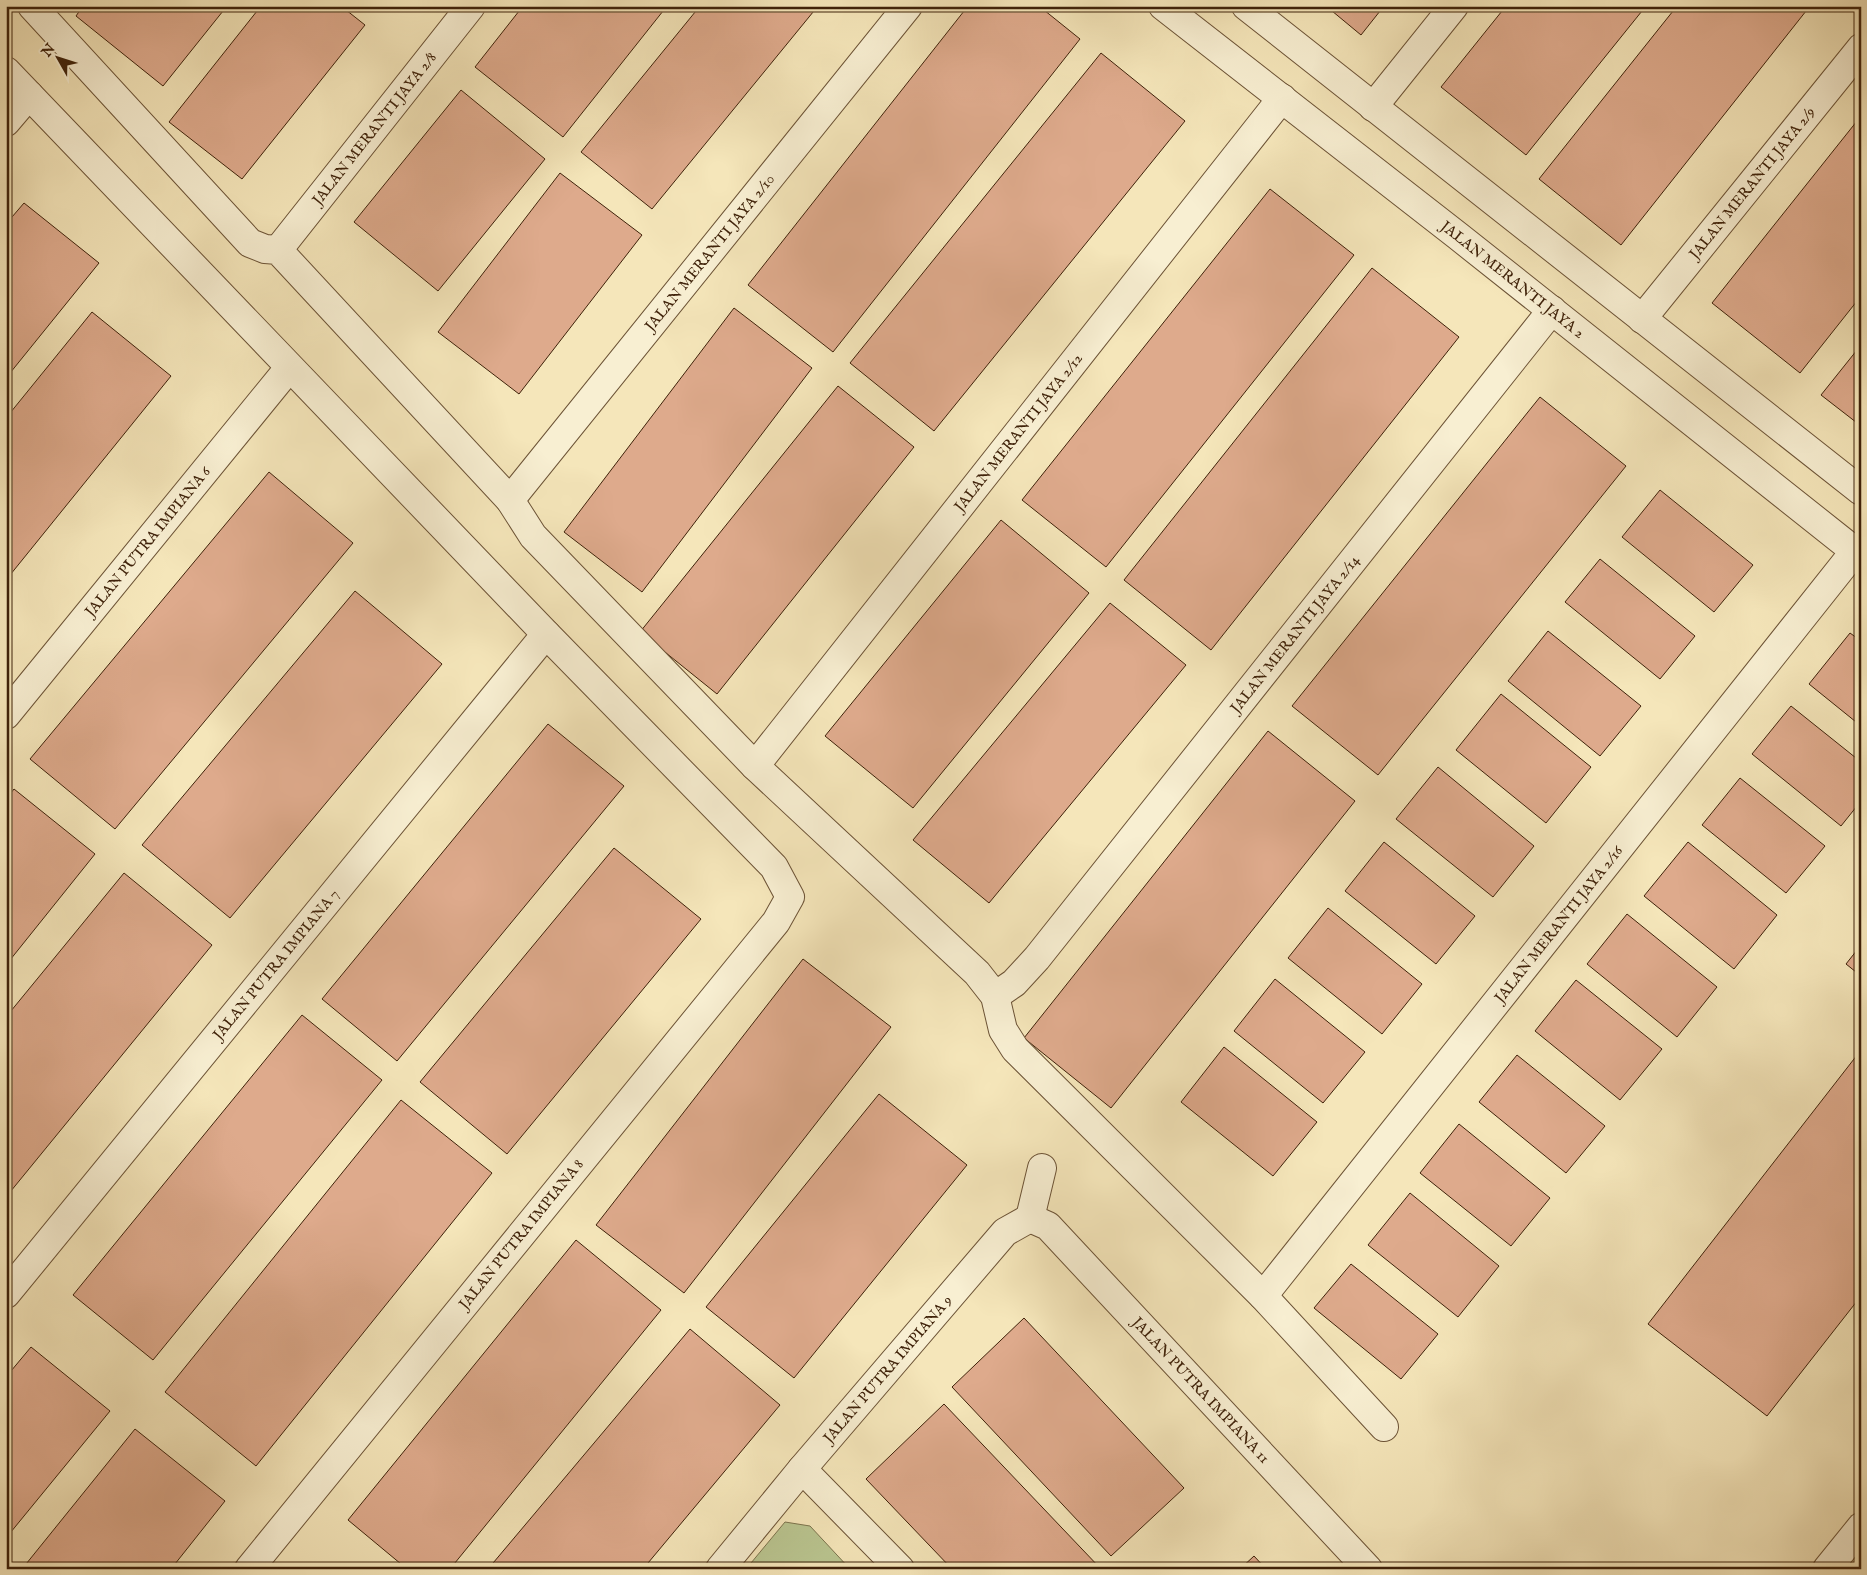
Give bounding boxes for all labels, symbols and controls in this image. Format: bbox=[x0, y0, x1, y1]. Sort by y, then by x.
north arrow bbox=[32, 32, 82, 82]
text: N bbox=[37, 40, 59, 62]
street label: JALAN MERANTI JAYA 2/8 bbox=[307, 48, 441, 211]
street label: JALAN MERANTI JAYA 2/9 bbox=[1684, 103, 1820, 265]
street label: JALAN MERANTI JAYA 2/10 bbox=[640, 170, 779, 337]
street label: JALAN MERANTI JAYA 2 bbox=[1435, 216, 1588, 343]
street label: JALAN MERANTI JAYA 2/12 bbox=[949, 350, 1087, 517]
street label: JALAN PUTRA IMPIANA 6 bbox=[80, 462, 215, 622]
street label: JALAN MERANTI JAYA 2/14 bbox=[1225, 551, 1364, 719]
street label: JALAN MERANTI JAYA 2/16 bbox=[1489, 841, 1628, 1009]
street label: JALAN PUTRA IMPIANA 7 bbox=[208, 885, 343, 1045]
street label: JALAN PUTRA IMPIANA 8 bbox=[454, 1155, 588, 1315]
street label: JALAN PUTRA IMPIANA 9 bbox=[818, 1291, 957, 1449]
street label: JALAN PUTRA IMPIANA 11 bbox=[1126, 1312, 1274, 1468]

